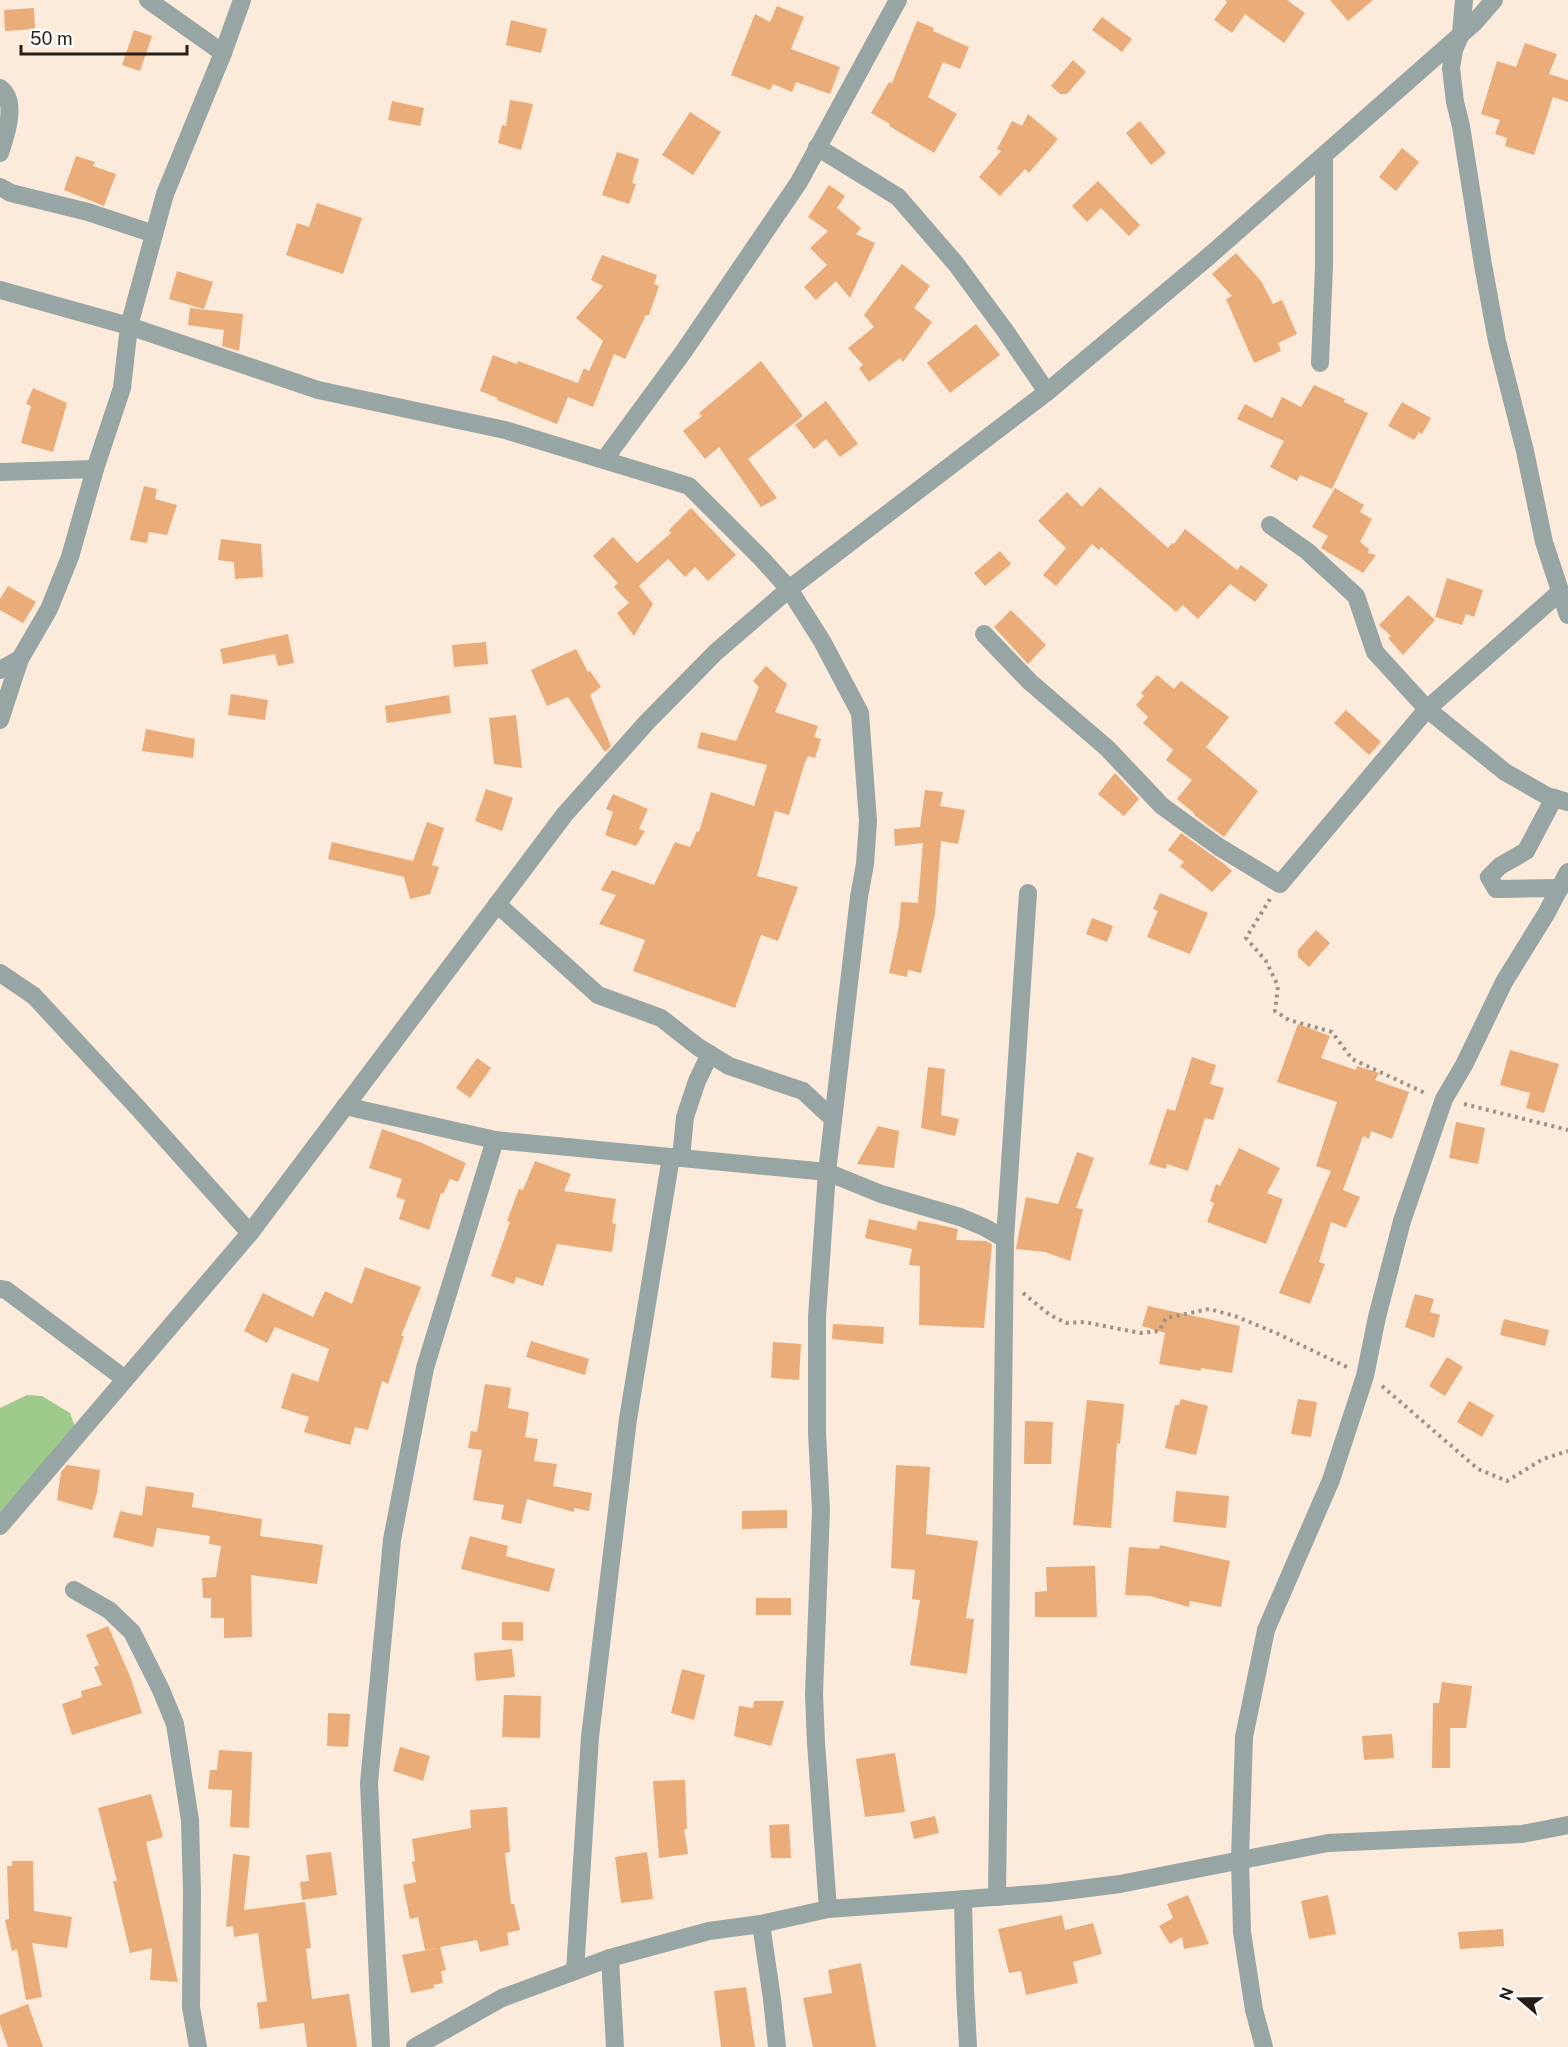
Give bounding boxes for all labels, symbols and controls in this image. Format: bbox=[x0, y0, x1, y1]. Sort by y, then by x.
scale bar bbox=[21, 18, 188, 56]
text: 50 m bbox=[30, 28, 73, 49]
north arrow bbox=[1490, 1969, 1550, 2029]
text: N bbox=[1495, 1985, 1517, 2003]

